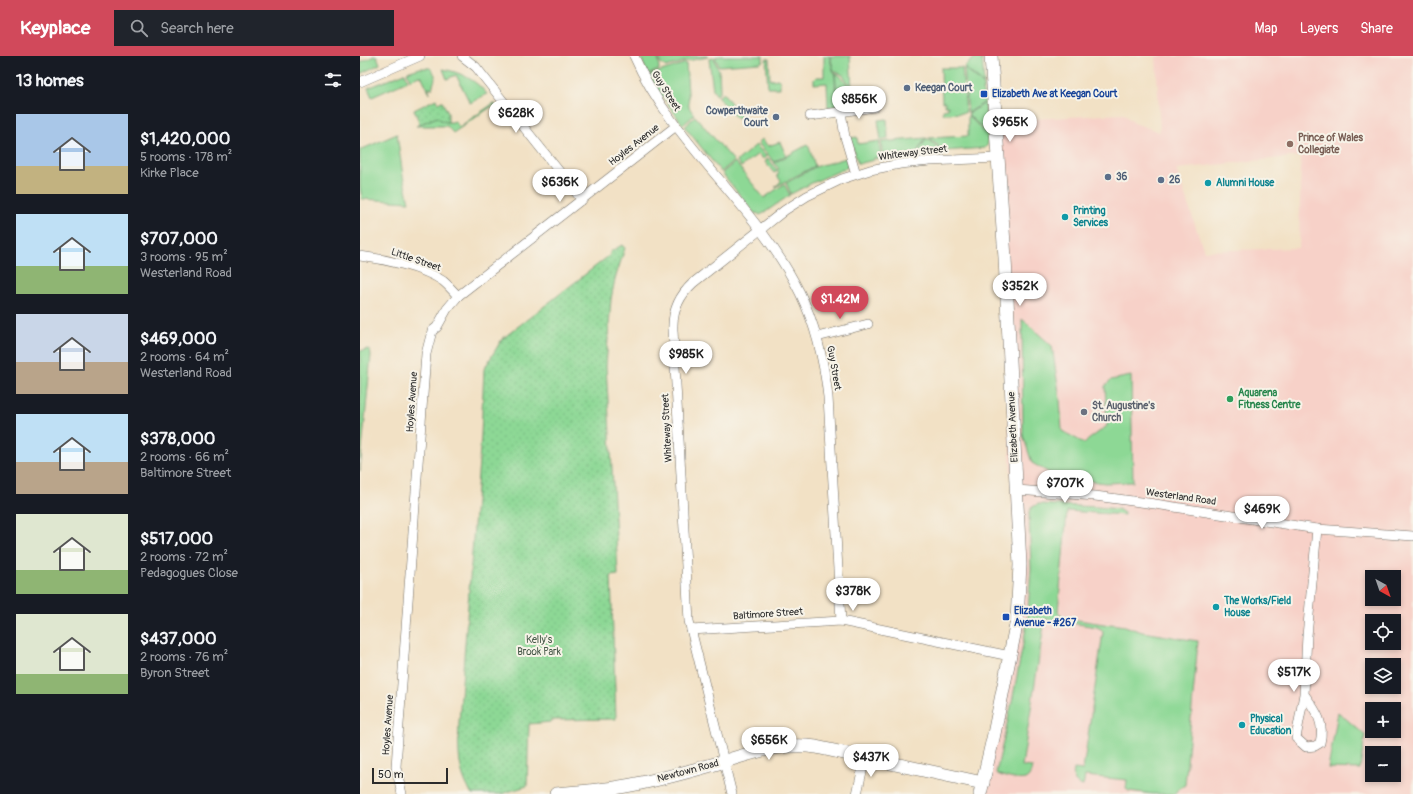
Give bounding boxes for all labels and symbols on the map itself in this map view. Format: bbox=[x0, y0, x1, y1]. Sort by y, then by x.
street label: Guy Street bbox=[649, 69, 684, 114]
place label: Keegan Court bbox=[915, 82, 973, 94]
marker: Keegan Court bbox=[902, 83, 912, 93]
pin: $856K bbox=[831, 86, 887, 120]
place label: Elizabeth Ave at Keegan Court bbox=[992, 88, 1118, 100]
marker: Elizabeth Ave at Keegan Court bbox=[979, 89, 989, 99]
pin: $628K bbox=[488, 100, 544, 134]
place label: Cowperthwaite Court bbox=[706, 105, 769, 129]
pin: $965K bbox=[982, 109, 1038, 143]
marker: Cowperthwaite Court bbox=[771, 112, 781, 122]
street label: Hoyles Avenue bbox=[606, 122, 662, 168]
place label: Prince of Wales Collegiate bbox=[1298, 132, 1364, 156]
marker: Prince of Wales Collegiate bbox=[1285, 139, 1295, 149]
street label: Whiteway Street bbox=[878, 143, 949, 163]
pin: $636K bbox=[532, 169, 588, 203]
place label: 36 bbox=[1116, 171, 1128, 183]
marker: 36 bbox=[1103, 172, 1113, 182]
place label: 26 bbox=[1169, 174, 1181, 186]
marker: 26 bbox=[1156, 175, 1166, 185]
place label: Alumni House bbox=[1216, 177, 1275, 189]
marker: Alumni House bbox=[1203, 178, 1213, 188]
place label: Printing Services bbox=[1073, 205, 1109, 229]
marker: Printing Services bbox=[1060, 212, 1070, 222]
street label: Little Street bbox=[389, 246, 443, 274]
pin: $352K bbox=[992, 273, 1048, 307]
pin: $1.42M bbox=[807, 286, 873, 320]
pin: $985K bbox=[658, 341, 714, 375]
street label: Guy Street bbox=[824, 345, 844, 392]
street label: Hoyles Avenue bbox=[404, 371, 420, 433]
place label: Aquarena Fitness Centre bbox=[1238, 387, 1301, 411]
street label: Elizabeth Avenue bbox=[1005, 391, 1021, 463]
street label: Whiteway Street bbox=[659, 392, 675, 463]
marker: Aquarena Fitness Centre bbox=[1225, 394, 1235, 404]
place label: St. Augustine's Church bbox=[1092, 400, 1155, 424]
marker: St. Augustine's Church bbox=[1079, 407, 1089, 417]
pin: $707K bbox=[1037, 470, 1093, 504]
street label: Westerland Road bbox=[1145, 486, 1217, 508]
pin: $469K bbox=[1234, 496, 1290, 530]
north arrow bbox=[1365, 570, 1401, 606]
pin: $378K bbox=[825, 578, 881, 612]
place label: The Works/Field House bbox=[1223, 595, 1291, 619]
marker: The Works/Field House bbox=[1211, 602, 1221, 612]
place label: Elizabeth Avenue - #267 bbox=[1014, 605, 1077, 629]
street label: Baltimore Street bbox=[733, 606, 804, 622]
marker: Elizabeth Avenue - #267 bbox=[1001, 612, 1011, 622]
park label: Kelly's Brook Park bbox=[517, 634, 562, 658]
pin: $517K bbox=[1266, 659, 1322, 693]
street label: Hoyles Avenue bbox=[380, 694, 396, 756]
place label: Physical Education bbox=[1250, 713, 1292, 737]
marker: Physical Education bbox=[1237, 720, 1247, 730]
pin: $656K bbox=[741, 727, 797, 761]
pin: $437K bbox=[843, 744, 899, 778]
street label: Newtown Road bbox=[656, 757, 720, 785]
scale bar bbox=[372, 766, 448, 785]

